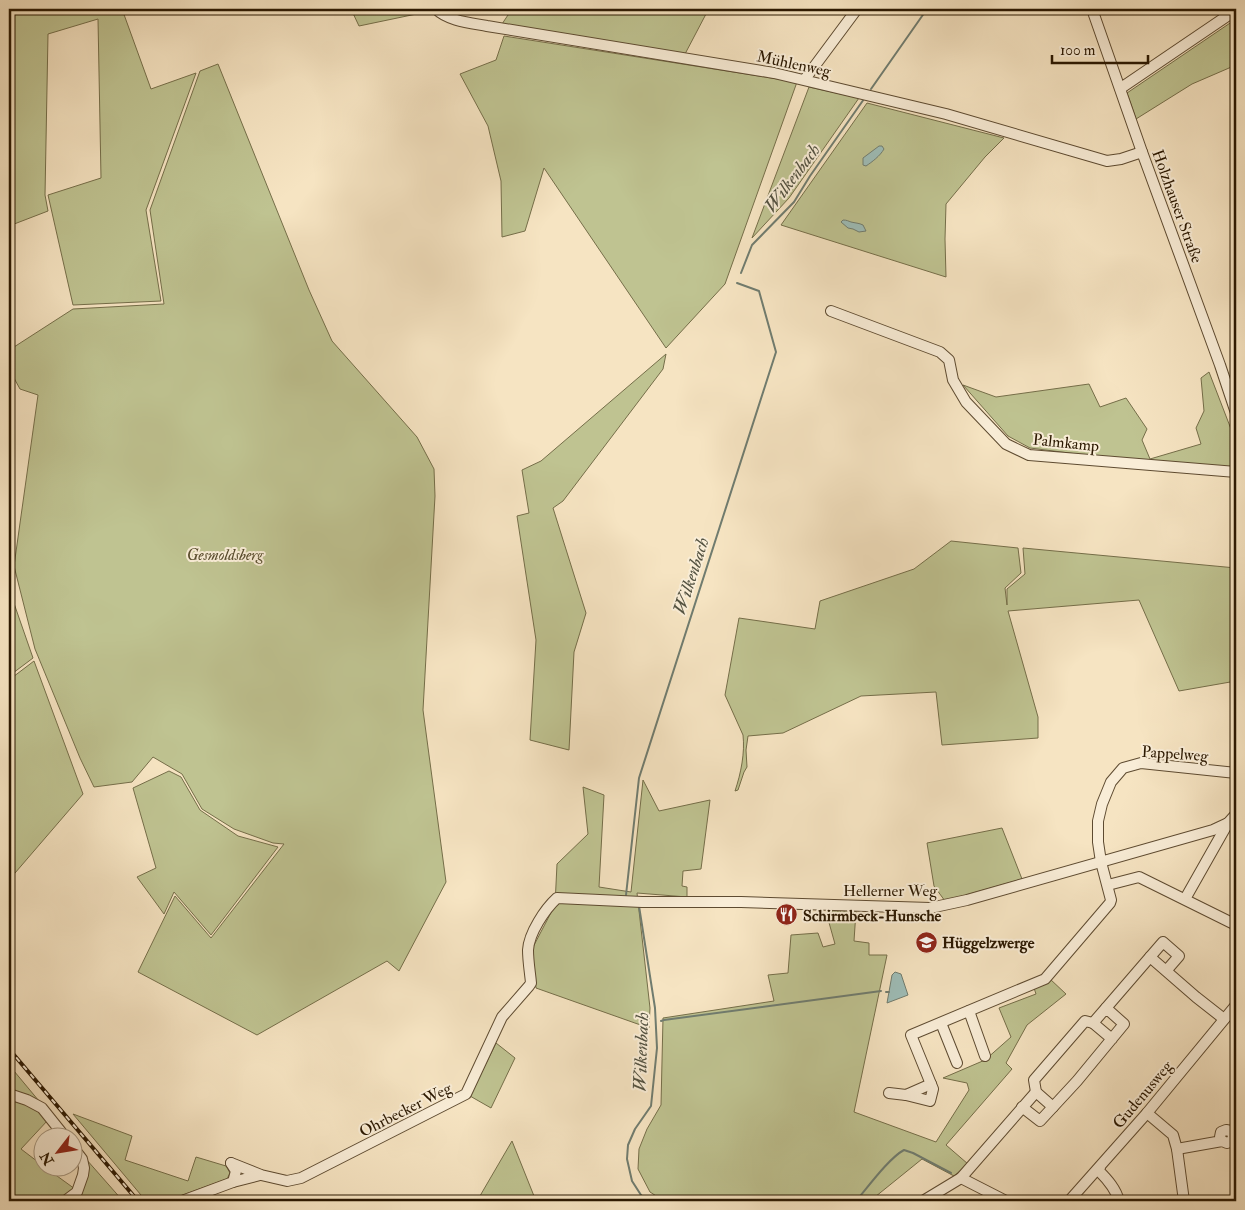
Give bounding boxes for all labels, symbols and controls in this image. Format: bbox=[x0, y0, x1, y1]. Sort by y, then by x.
scale bar bbox=[1052, 32, 1149, 64]
text: 100 m bbox=[1060, 41, 1096, 60]
street label: Mühlenweg bbox=[755, 46, 834, 82]
water label: Wilkenbach bbox=[759, 140, 826, 217]
street label: Holzhauser Straße bbox=[1147, 147, 1207, 266]
street label: Palmkamp bbox=[1032, 430, 1100, 457]
water label: Wilkenbach bbox=[668, 535, 715, 618]
park label: Gesmoldsberg bbox=[187, 545, 264, 565]
street label: Pappelweg bbox=[1141, 742, 1210, 767]
street label: Hellerner Weg bbox=[843, 881, 938, 901]
restaurant icon: Schirmbeck-Hunsche bbox=[775, 903, 799, 927]
place label: Schirmbeck-Hunsche bbox=[803, 906, 942, 926]
school or university icon: Hüggelzwerge bbox=[914, 930, 938, 954]
place label: Hüggelzwerge bbox=[942, 933, 1035, 954]
water label: Wilkenbach bbox=[629, 1012, 654, 1092]
street label: Gudenusweg bbox=[1109, 1056, 1178, 1133]
street label: Ohrbecker Weg bbox=[356, 1078, 456, 1142]
north arrow bbox=[32, 1128, 82, 1178]
text: N bbox=[37, 1148, 58, 1169]

